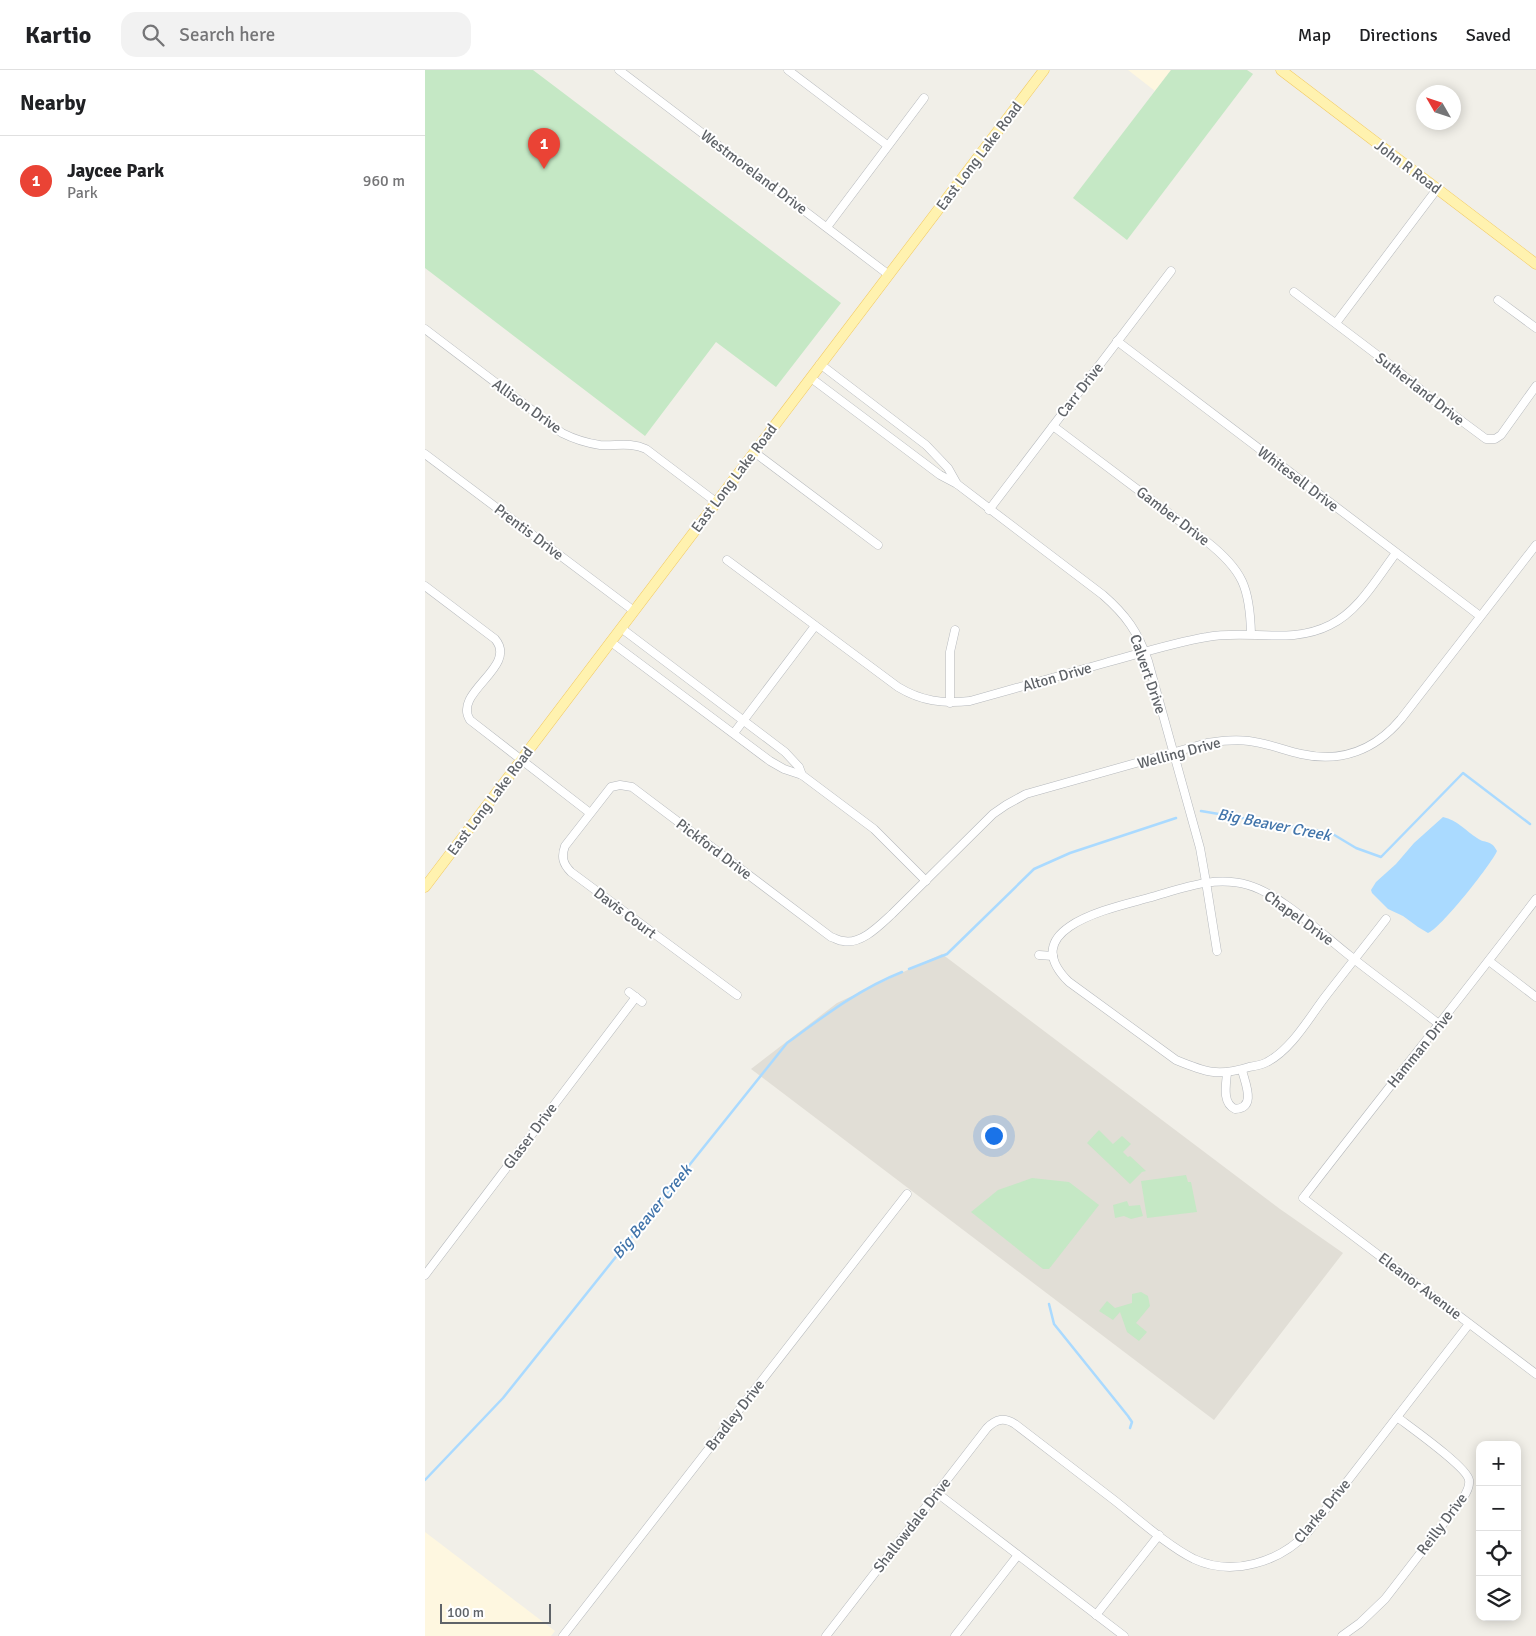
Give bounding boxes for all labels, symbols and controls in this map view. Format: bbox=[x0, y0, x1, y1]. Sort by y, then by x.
search box bbox=[121, 12, 471, 57]
text: Kartio bbox=[25, 20, 91, 50]
icon: search bbox=[139, 21, 167, 49]
text: Search here bbox=[179, 23, 275, 47]
text: Map bbox=[1298, 24, 1331, 46]
text: Directions bbox=[1359, 24, 1438, 46]
text: Saved bbox=[1466, 24, 1511, 46]
north arrow bbox=[1416, 85, 1461, 130]
text: Nearby bbox=[20, 90, 86, 116]
street label: East Long Lake Road bbox=[932, 98, 1026, 214]
street label: Westmoreland Drive bbox=[697, 126, 811, 218]
pin: 1 bbox=[528, 128, 560, 169]
street label: John R Road bbox=[1371, 136, 1445, 198]
text: Jaycee Park bbox=[67, 159, 164, 183]
text: 1 bbox=[32, 171, 40, 191]
text: 960 m bbox=[363, 171, 405, 191]
text: Park bbox=[67, 183, 98, 203]
street label: Sutherland Drive bbox=[1372, 349, 1468, 429]
street label: Carr Drive bbox=[1053, 359, 1107, 421]
street label: Allison Drive bbox=[489, 375, 565, 437]
street label: East Long Lake Road bbox=[687, 420, 781, 536]
street label: Whitesell Drive bbox=[1254, 443, 1342, 515]
street label: Gamber Drive bbox=[1133, 483, 1213, 549]
street label: Prentis Drive bbox=[491, 500, 567, 564]
street label: Calvert Drive bbox=[1126, 632, 1170, 716]
street label: Alton Drive bbox=[1020, 659, 1094, 695]
street label: Welling Drive bbox=[1135, 733, 1223, 773]
street label: East Long Lake Road bbox=[443, 743, 537, 859]
water label: Big Beaver Creek bbox=[1215, 804, 1334, 846]
street label: Pickford Drive bbox=[673, 815, 755, 883]
street label: Davis Court bbox=[590, 884, 660, 942]
street label: Chapel Drive bbox=[1261, 887, 1337, 949]
street label: Hamman Drive bbox=[1383, 1007, 1457, 1091]
street label: Glaser Drive bbox=[499, 1099, 561, 1173]
your location bbox=[981, 1123, 1007, 1149]
water label: Big Beaver Creek bbox=[608, 1159, 697, 1263]
street label: Eleanor Avenue bbox=[1375, 1249, 1465, 1323]
street label: Bradley Drive bbox=[702, 1376, 768, 1454]
map controls bbox=[1476, 1441, 1521, 1621]
button: + bbox=[1476, 1441, 1521, 1486]
street label: Shallowdale Drive bbox=[869, 1474, 955, 1576]
street label: Clarke Drive bbox=[1290, 1475, 1354, 1547]
button: − bbox=[1476, 1486, 1521, 1531]
street label: Reilly Drive bbox=[1413, 1490, 1471, 1558]
button: locate bbox=[1476, 1531, 1521, 1576]
button: layers bbox=[1476, 1576, 1521, 1621]
scale bar bbox=[440, 1601, 551, 1624]
text: 100 m bbox=[447, 1604, 484, 1621]

